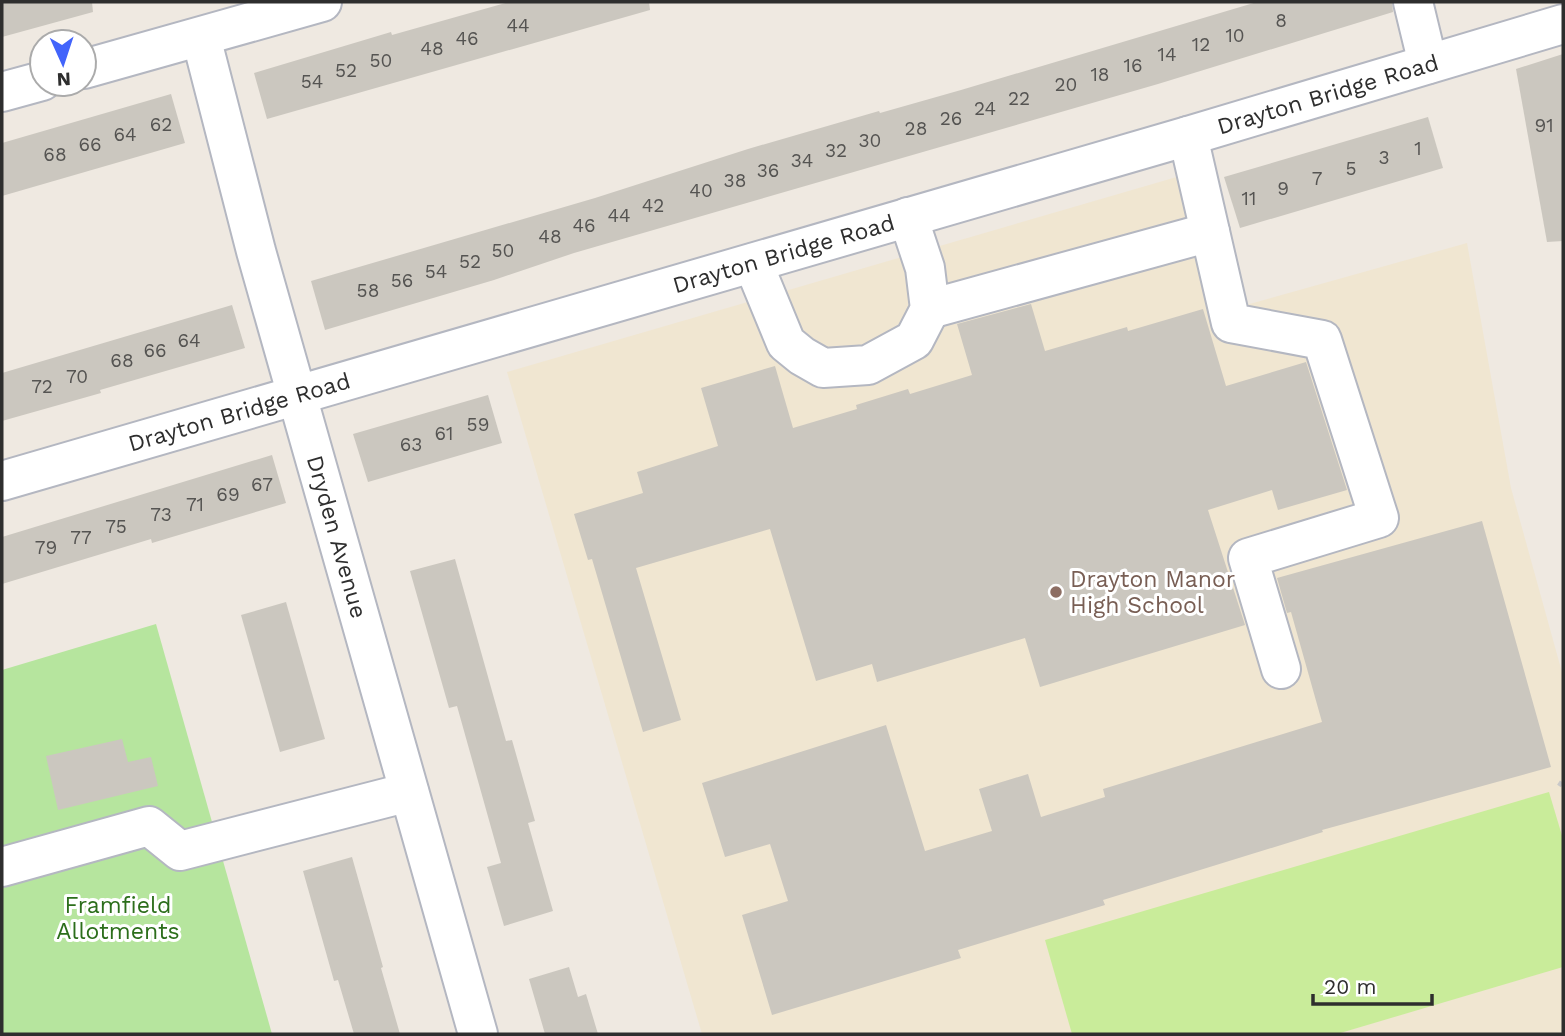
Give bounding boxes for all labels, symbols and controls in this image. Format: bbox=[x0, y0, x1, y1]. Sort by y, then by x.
house number: 8 bbox=[1275, 9, 1287, 32]
house number: 44 bbox=[506, 14, 530, 37]
house number: 10 bbox=[1225, 24, 1245, 47]
house number: 46 bbox=[455, 27, 479, 50]
north arrow bbox=[28, 28, 98, 98]
house number: 12 bbox=[1192, 33, 1210, 56]
house number: 48 bbox=[420, 37, 444, 60]
house number: 14 bbox=[1157, 43, 1177, 66]
street label: Drayton Bridge Road bbox=[1214, 48, 1442, 140]
house number: 50 bbox=[370, 49, 392, 72]
house number: 16 bbox=[1124, 54, 1142, 77]
house number: 52 bbox=[335, 59, 357, 82]
house number: 18 bbox=[1090, 63, 1110, 86]
text: N bbox=[56, 68, 72, 91]
house number: 54 bbox=[301, 70, 323, 93]
house number: 20 bbox=[1055, 73, 1077, 96]
house number: 22 bbox=[1008, 87, 1030, 110]
house number: 24 bbox=[974, 97, 996, 120]
house number: 26 bbox=[940, 107, 962, 130]
house number: 62 bbox=[150, 113, 172, 136]
house number: 91 bbox=[1534, 114, 1554, 137]
house number: 28 bbox=[905, 117, 927, 140]
house number: 64 bbox=[113, 123, 137, 146]
house number: 30 bbox=[859, 129, 881, 152]
house number: 66 bbox=[78, 133, 102, 156]
house number: 1 bbox=[1414, 137, 1422, 160]
house number: 32 bbox=[825, 139, 847, 162]
house number: 68 bbox=[43, 143, 67, 166]
house number: 3 bbox=[1378, 146, 1390, 169]
house number: 34 bbox=[791, 149, 813, 172]
house number: 5 bbox=[1345, 157, 1357, 180]
house number: 36 bbox=[757, 159, 779, 182]
house number: 7 bbox=[1312, 167, 1322, 190]
house number: 38 bbox=[724, 169, 746, 192]
house number: 9 bbox=[1277, 177, 1289, 200]
house number: 40 bbox=[689, 179, 713, 202]
house number: 11 bbox=[1242, 187, 1256, 210]
house number: 42 bbox=[642, 194, 664, 217]
house number: 44 bbox=[607, 204, 631, 227]
street label: Drayton Bridge Road bbox=[669, 209, 898, 299]
house number: 46 bbox=[572, 214, 596, 237]
house number: 48 bbox=[538, 225, 562, 248]
house number: 50 bbox=[492, 239, 514, 262]
house number: 52 bbox=[459, 250, 481, 273]
house number: 54 bbox=[425, 260, 447, 283]
house number: 56 bbox=[391, 269, 413, 292]
house number: 58 bbox=[357, 279, 379, 302]
house number: 64 bbox=[177, 329, 201, 352]
house number: 66 bbox=[143, 339, 167, 362]
house number: 68 bbox=[110, 349, 134, 372]
house number: 70 bbox=[66, 365, 88, 388]
street label: Drayton Bridge Road bbox=[125, 367, 353, 457]
house number: 72 bbox=[31, 375, 53, 398]
house number: 59 bbox=[467, 413, 489, 436]
house number: 61 bbox=[435, 422, 453, 445]
house number: 63 bbox=[400, 433, 422, 456]
street label: Dryden Avenue bbox=[301, 452, 373, 621]
house number: 67 bbox=[251, 473, 273, 496]
house number: 69 bbox=[216, 483, 240, 506]
house number: 71 bbox=[186, 493, 204, 516]
house number: 73 bbox=[150, 503, 172, 526]
house number: 75 bbox=[105, 515, 127, 538]
house number: 77 bbox=[70, 526, 92, 549]
house number: 79 bbox=[35, 536, 57, 559]
place label: Drayton Manor High School bbox=[1070, 566, 1235, 619]
marker: Drayton Manor High School bbox=[1048, 584, 1064, 600]
park label: Framfield Allotments bbox=[56, 892, 180, 945]
scale bar bbox=[1313, 962, 1432, 1006]
text: 20 m bbox=[1324, 974, 1376, 999]

